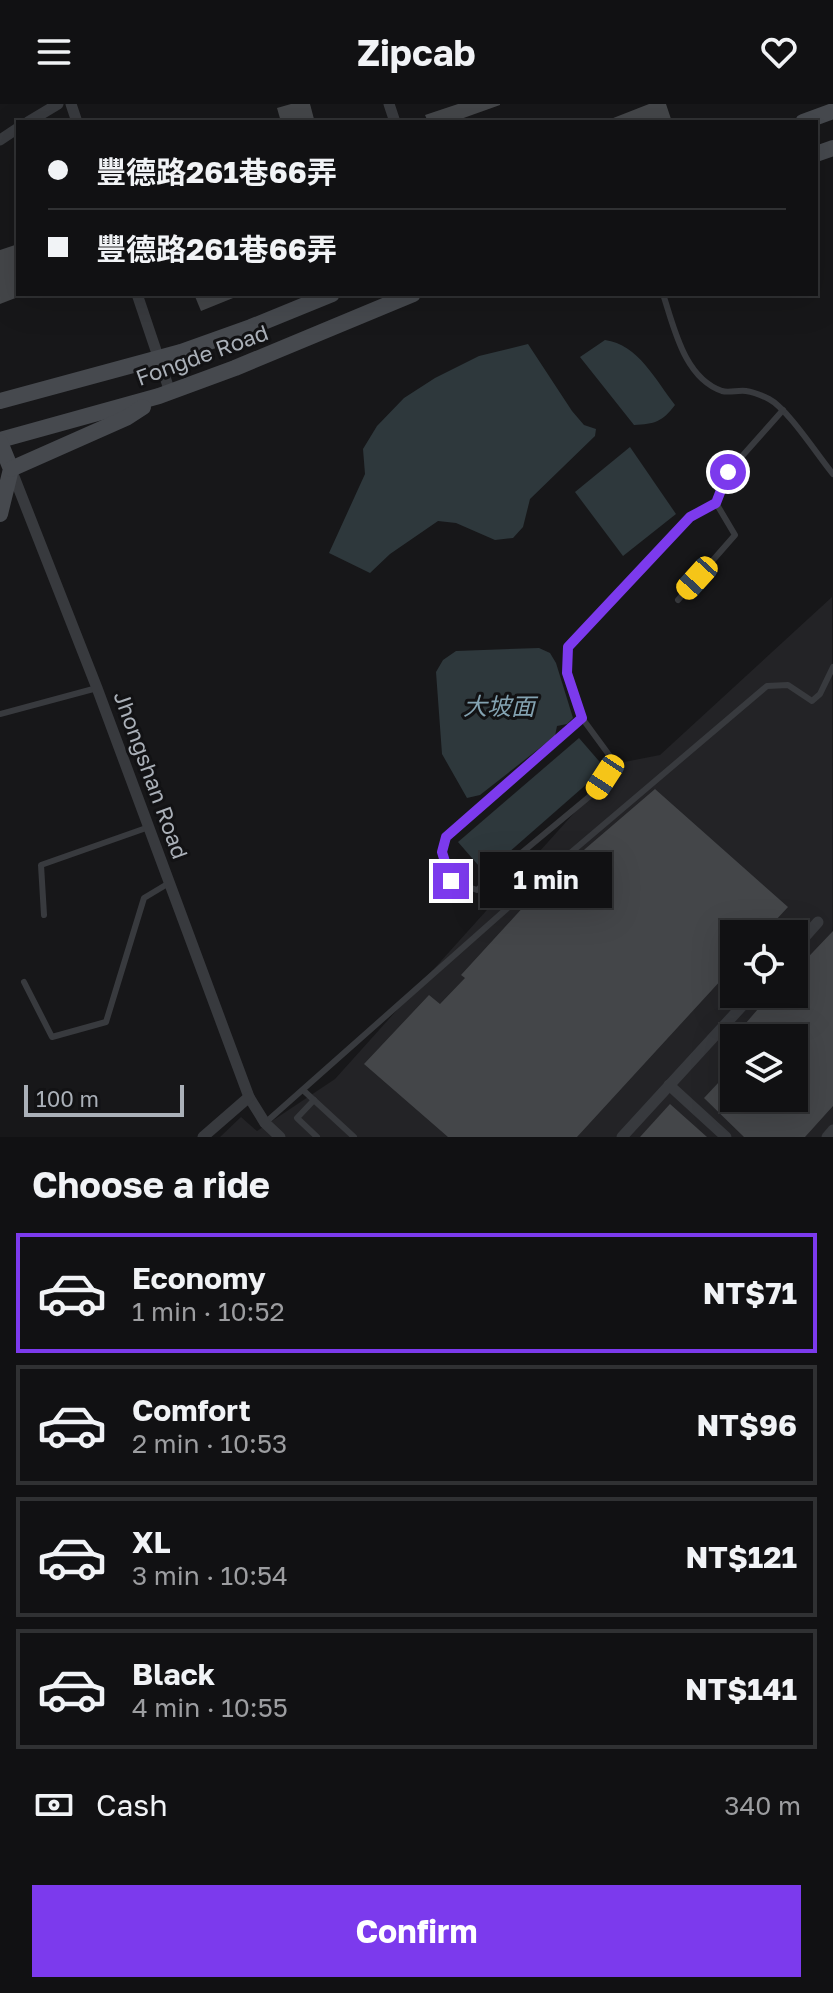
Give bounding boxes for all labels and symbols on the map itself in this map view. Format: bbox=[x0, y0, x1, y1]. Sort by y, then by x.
street label: Fongde Road bbox=[132, 318, 272, 391]
route start bbox=[710, 454, 746, 490]
car bbox=[672, 552, 722, 604]
street label: Jhongshan Road bbox=[109, 687, 194, 862]
water label: 大坡面 bbox=[463, 691, 539, 720]
car bbox=[582, 750, 628, 804]
callout: 1 min bbox=[479, 853, 611, 909]
route end bbox=[433, 863, 469, 899]
scale bar bbox=[24, 1081, 184, 1117]

